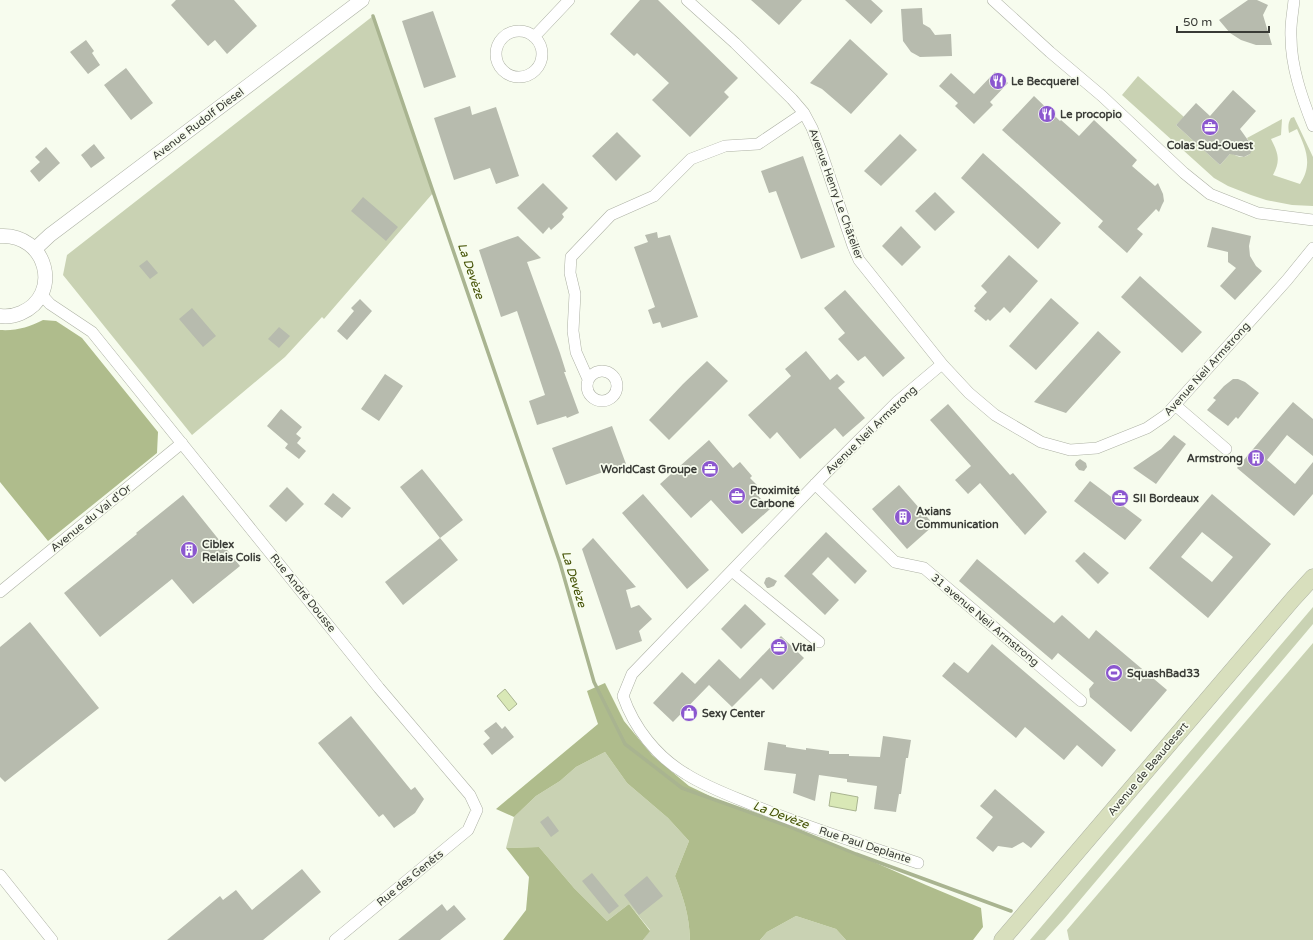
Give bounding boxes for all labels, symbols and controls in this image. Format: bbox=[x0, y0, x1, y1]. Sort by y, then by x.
scale bar bbox=[1177, 8, 1269, 34]
text: 50 m bbox=[1183, 15, 1212, 29]
restaurant icon: Le Becquerel bbox=[988, 71, 1008, 91]
place label: Le Becquerel bbox=[1011, 75, 1079, 89]
street label: Avenue Rudolf Diesel bbox=[150, 85, 246, 163]
restaurant icon: Le procopio bbox=[1037, 104, 1057, 124]
place label: Le procopio bbox=[1060, 108, 1122, 122]
office icon: Colas Sud-Ouest bbox=[1200, 117, 1220, 137]
street label: Avenue Henry Le Châtelier bbox=[806, 127, 866, 262]
place label: Colas Sud-Ouest bbox=[1167, 139, 1254, 152]
water label: La Devèze bbox=[455, 241, 487, 302]
street label: Avenue Neil Armstrong bbox=[1161, 319, 1253, 419]
street label: Avenue Neil Armstrong bbox=[823, 383, 919, 477]
building icon: Armstrong bbox=[1246, 448, 1266, 468]
place label: Armstrong bbox=[1187, 452, 1243, 466]
office icon: WorldCast Groupe bbox=[700, 459, 720, 479]
place label: WorldCast Groupe bbox=[601, 463, 698, 477]
street label: Avenue du Val d'Or bbox=[48, 481, 135, 555]
place label: Proximité Carbone bbox=[750, 484, 801, 510]
office icon: Proximité Carbone bbox=[727, 486, 747, 506]
office icon: SII Bordeaux bbox=[1110, 488, 1130, 508]
place label: SII Bordeaux bbox=[1133, 492, 1199, 505]
place label: Axians Communication bbox=[916, 505, 999, 531]
building icon: Axians Communication bbox=[893, 507, 913, 527]
place label: Ciblex Relais Colis bbox=[202, 538, 261, 564]
building icon: Ciblex Relais Colis bbox=[179, 540, 199, 560]
water label: La Devèze bbox=[559, 549, 590, 610]
street label: Rue André Dousse bbox=[268, 551, 338, 635]
street label: 31 avenue Neil Armstrong bbox=[928, 571, 1042, 669]
office icon: Vital bbox=[769, 637, 789, 657]
place label: Vital bbox=[792, 641, 816, 654]
sports icon: SquashBad33 bbox=[1104, 663, 1124, 683]
place label: SquashBad33 bbox=[1127, 667, 1200, 681]
shop icon: Sexy Center bbox=[679, 703, 699, 723]
place label: Sexy Center bbox=[702, 707, 765, 721]
street label: Avenue de Beaudesert bbox=[1105, 720, 1191, 818]
water label: La Devèze bbox=[751, 798, 812, 832]
street label: Rue Paul Deplante bbox=[817, 824, 913, 866]
street label: Rue des Genêts bbox=[374, 847, 446, 909]

